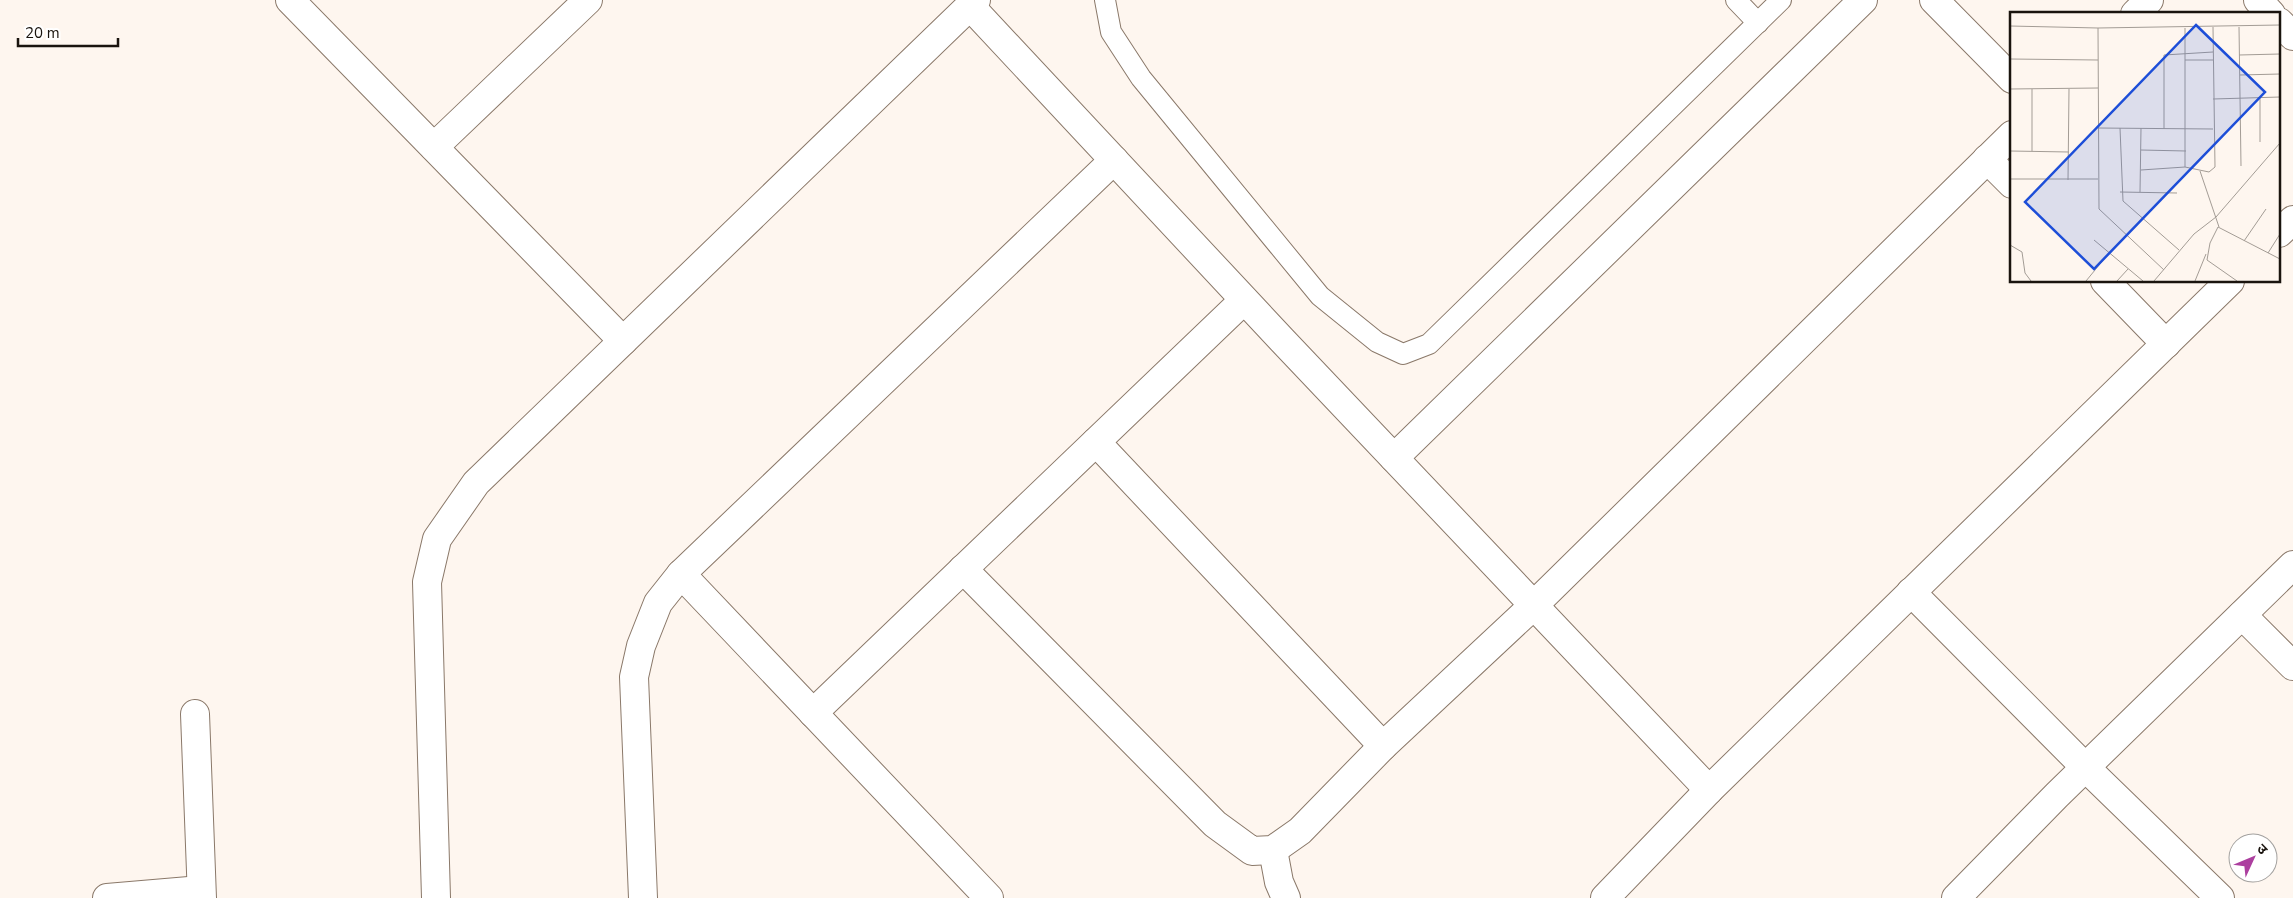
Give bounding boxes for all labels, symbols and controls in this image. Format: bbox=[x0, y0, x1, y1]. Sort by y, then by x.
inset map bbox=[2010, 12, 2280, 282]
scale bar bbox=[18, 15, 118, 47]
text: 20 m bbox=[25, 23, 60, 43]
north arrow bbox=[2228, 833, 2278, 883]
text: उ bbox=[2252, 840, 2272, 859]

